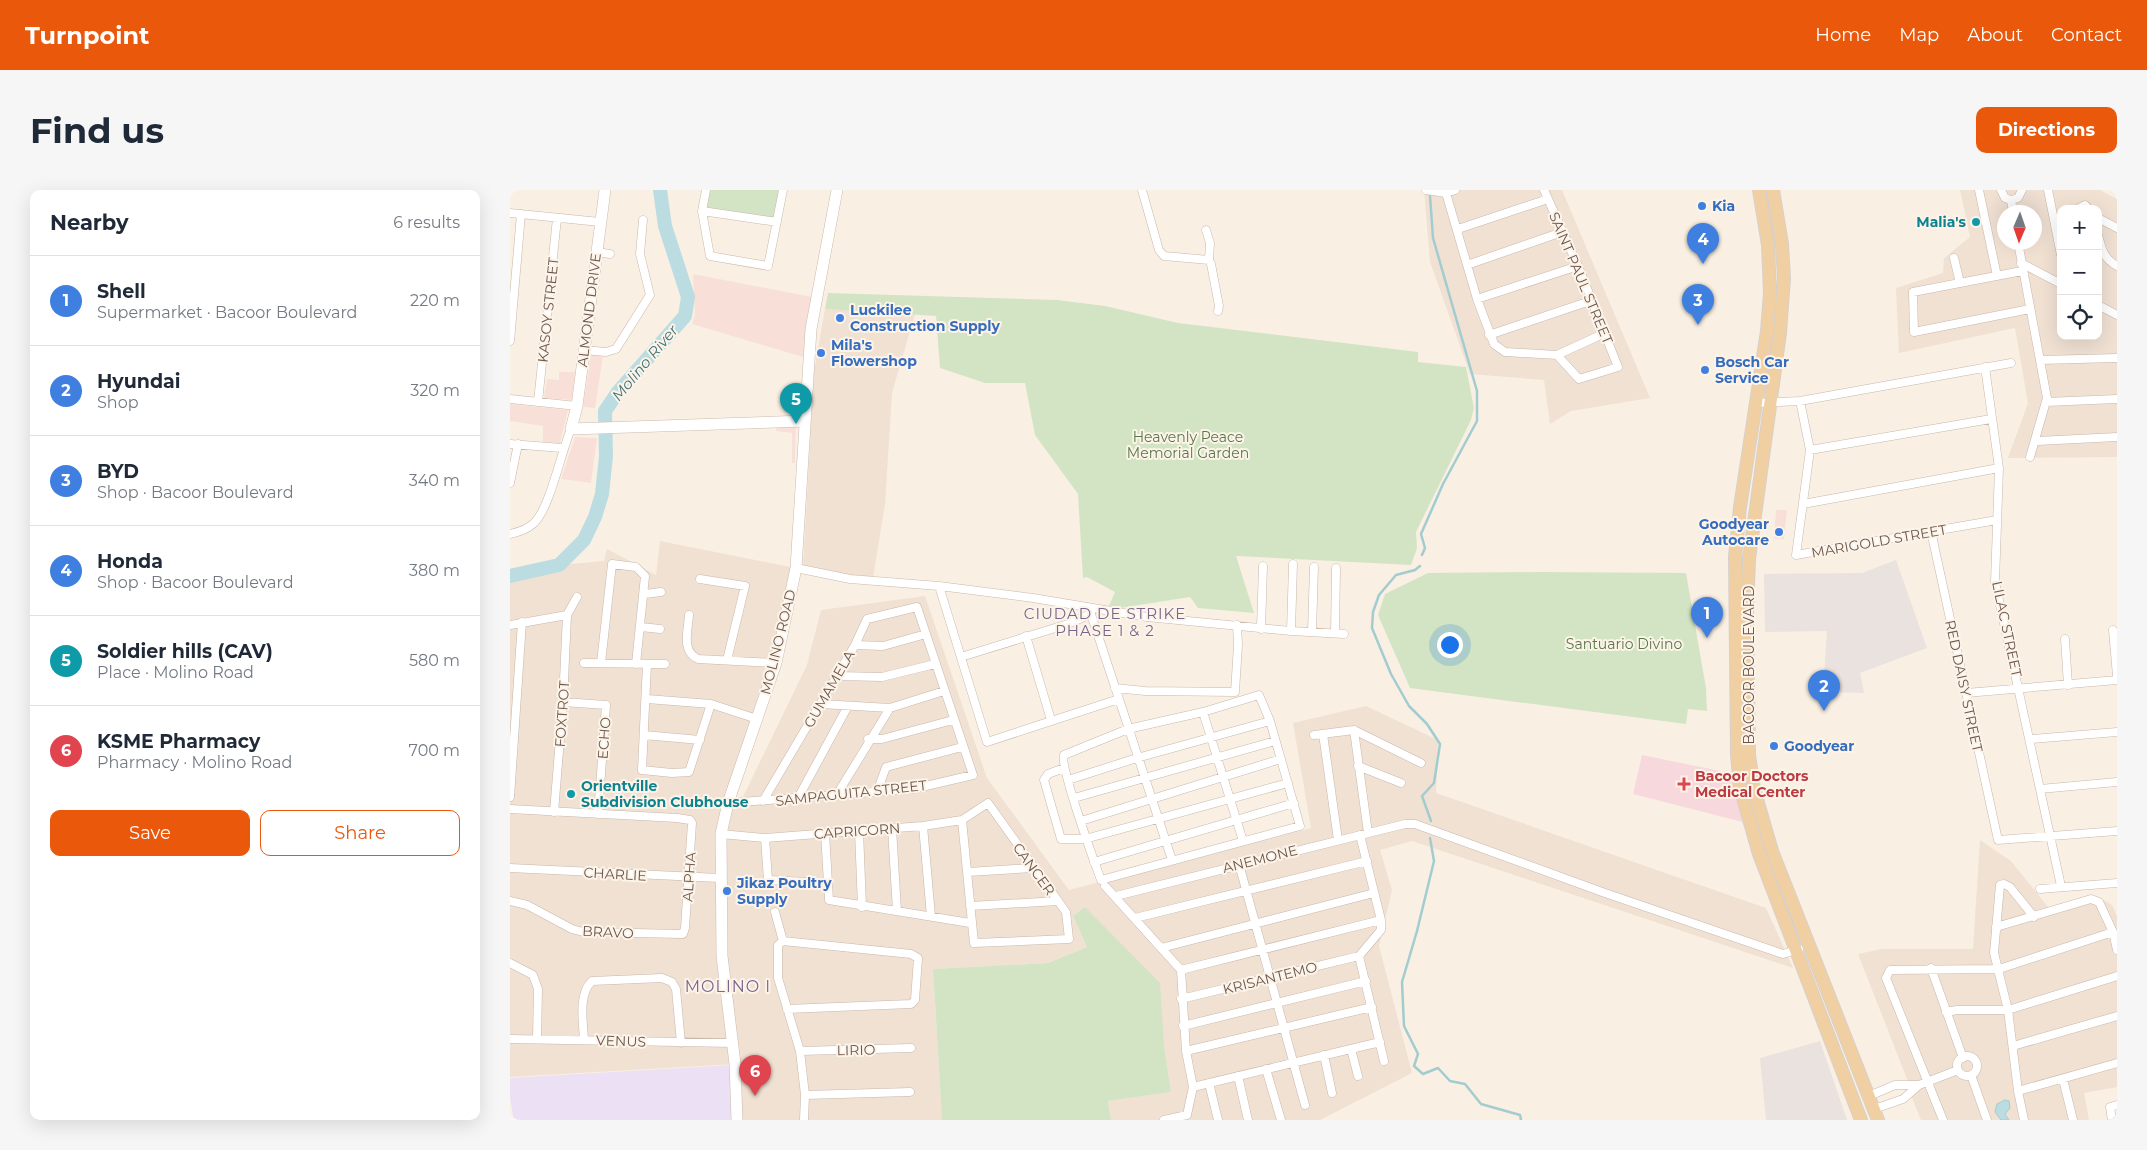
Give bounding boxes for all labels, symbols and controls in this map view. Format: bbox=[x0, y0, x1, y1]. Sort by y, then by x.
text: Turnpoint bbox=[25, 21, 149, 50]
text: Home bbox=[1815, 24, 1871, 46]
text: Map bbox=[1899, 24, 1939, 46]
text: About bbox=[1967, 24, 2023, 46]
text: Contact bbox=[2051, 24, 2122, 46]
button: Directions bbox=[1976, 107, 2117, 153]
text: Find us bbox=[30, 109, 164, 152]
place label: Kia bbox=[1712, 197, 1735, 215]
marker: Kia bbox=[1696, 200, 1708, 212]
north arrow bbox=[1997, 205, 2042, 250]
map controls bbox=[2057, 205, 2102, 340]
button: + bbox=[2057, 205, 2102, 250]
street label: SAINT PAUL STREET bbox=[1545, 209, 1617, 347]
text: Nearby bbox=[50, 210, 129, 235]
text: 6 results bbox=[393, 213, 460, 232]
place label: Malia's bbox=[1916, 213, 1967, 231]
marker: Malia's bbox=[1970, 216, 1982, 228]
pin: 4 bbox=[1687, 223, 1719, 264]
button: − bbox=[2057, 250, 2102, 295]
street label: ALMOND DRIVE bbox=[573, 252, 605, 368]
street label: KASOY STREET bbox=[534, 257, 562, 363]
text: Shell bbox=[97, 280, 146, 303]
pin: 3 bbox=[1682, 284, 1714, 325]
text: 1 bbox=[63, 291, 69, 310]
text: 220 m bbox=[410, 291, 460, 310]
button: locate bbox=[2057, 295, 2102, 340]
place label: Luckilee Construction Supply bbox=[850, 301, 1000, 335]
text: Supermarket · Bacoor Boulevard bbox=[97, 303, 357, 322]
marker: Luckilee Construction Supply bbox=[834, 312, 846, 324]
water label: Molino River bbox=[607, 320, 682, 404]
place label: Mila's Flowershop bbox=[831, 336, 917, 370]
marker: Mila's Flowershop bbox=[815, 347, 827, 359]
place label: Bosch Car Service bbox=[1715, 353, 1789, 387]
marker: Bosch Car Service bbox=[1699, 364, 1711, 376]
text: Hyundai bbox=[97, 370, 181, 393]
text: 2 bbox=[61, 381, 71, 400]
text: 320 m bbox=[410, 381, 460, 400]
pin: 5 bbox=[780, 383, 812, 424]
text: Shop bbox=[97, 393, 139, 412]
park label: Heavenly Peace Memorial Garden bbox=[1127, 428, 1249, 462]
text: BYD bbox=[97, 460, 139, 483]
text: 3 bbox=[61, 471, 71, 490]
text: 340 m bbox=[409, 471, 460, 490]
text: Shop · Bacoor Boulevard bbox=[97, 483, 294, 502]
place label: Goodyear Autocare bbox=[1699, 515, 1769, 549]
street label: MARIGOLD STREET bbox=[1810, 520, 1948, 562]
marker: Goodyear Autocare bbox=[1773, 526, 1785, 538]
text: Honda bbox=[97, 550, 163, 573]
text: 4 bbox=[60, 561, 72, 580]
text: 380 m bbox=[409, 561, 460, 580]
text: Shop · Bacoor Boulevard bbox=[97, 573, 294, 592]
street label: LILAC STREET bbox=[1988, 579, 2026, 679]
street label: BACOOR BOULEVARD bbox=[1740, 586, 1758, 744]
street label: MOLINO ROAD bbox=[756, 588, 800, 696]
pin: 1 bbox=[1691, 597, 1723, 638]
district label: CIUDAD DE STRIKE PHASE 1 & 2 bbox=[1024, 604, 1186, 640]
street label: RED DAISY STREET bbox=[1941, 618, 1987, 754]
your location bbox=[1437, 632, 1463, 658]
park label: Santuario Divino bbox=[1566, 635, 1682, 653]
text: Soldier hills (CAV) bbox=[97, 640, 273, 663]
street label: GUMAMELA bbox=[800, 646, 859, 731]
text: 5 bbox=[61, 651, 71, 670]
text: 580 m bbox=[409, 651, 460, 670]
text: Place · Molino Road bbox=[97, 663, 254, 682]
pin: 2 bbox=[1808, 670, 1840, 711]
street label: FOXTROT bbox=[551, 680, 573, 748]
street label: ECHO bbox=[594, 716, 614, 760]
text: KSME Pharmacy bbox=[97, 730, 260, 753]
place label: Goodyear bbox=[1784, 737, 1854, 755]
marker: Goodyear bbox=[1768, 740, 1780, 752]
text: 6 bbox=[61, 741, 71, 760]
text: 700 m bbox=[409, 741, 460, 760]
text: Pharmacy · Molino Road bbox=[97, 753, 292, 772]
place label: Bacoor Doctors Medical Center bbox=[1695, 767, 1809, 801]
street label: SAMPAGUITA STREET bbox=[774, 776, 928, 810]
place label: Orientville Subdivision Clubhouse bbox=[581, 777, 749, 811]
marker: Bacoor Doctors Medical Center bbox=[1677, 777, 1691, 791]
marker: Orientville Subdivision Clubhouse bbox=[565, 788, 577, 800]
button: Save bbox=[50, 810, 250, 856]
button: Share bbox=[260, 810, 460, 856]
street label: CAPRICORN bbox=[813, 819, 901, 843]
street label: CANCER bbox=[1009, 839, 1059, 899]
street label: ANEMONE bbox=[1221, 841, 1299, 877]
street label: ALPHA bbox=[678, 851, 700, 902]
street label: CHARLIE bbox=[583, 863, 647, 885]
place label: Jikaz Poultry Supply bbox=[736, 874, 832, 908]
marker: Jikaz Poultry Supply bbox=[721, 885, 733, 897]
street label: BRAVO bbox=[582, 922, 634, 942]
street label: KRISANTEMO bbox=[1221, 957, 1319, 998]
district label: MOLINO I bbox=[685, 977, 771, 996]
street label: VENUS bbox=[596, 1031, 646, 1051]
street label: LIRIO bbox=[837, 1041, 876, 1059]
pin: 6 bbox=[739, 1055, 771, 1096]

